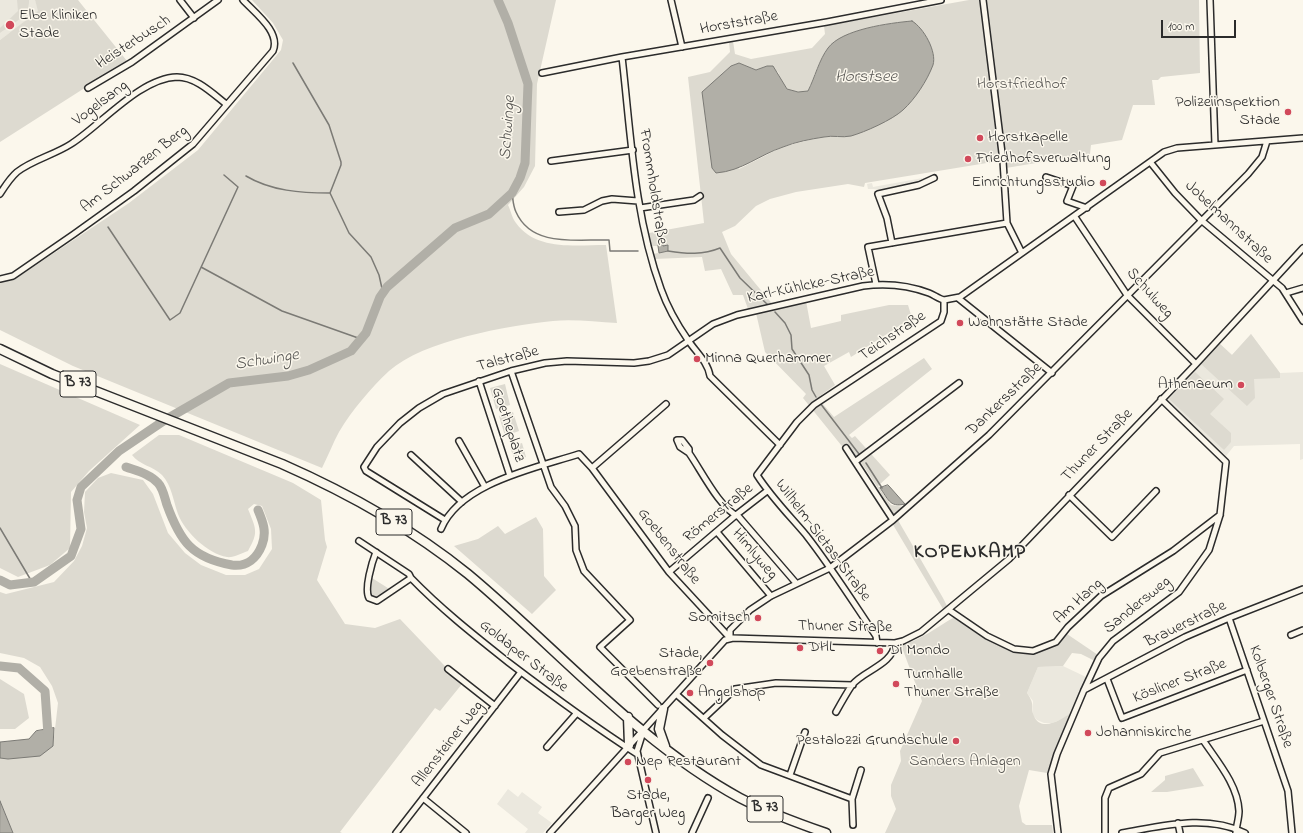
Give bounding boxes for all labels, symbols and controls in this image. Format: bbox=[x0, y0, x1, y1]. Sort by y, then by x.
place label: Elbe Kliniken Stade bbox=[19, 6, 97, 44]
street label: Horststraße bbox=[699, 8, 779, 40]
street label: Heisterbusch bbox=[93, 12, 175, 74]
scale bar bbox=[1163, 12, 1238, 38]
text: 100 m bbox=[1168, 18, 1195, 36]
marker: Elbe Kliniken Stade bbox=[4, 19, 16, 31]
water label: Horstsee bbox=[835, 68, 897, 88]
park label: Horstfriedhof bbox=[977, 75, 1067, 95]
street label: Vogelsang bbox=[69, 77, 133, 131]
place label: Polizeiinspektion Stade bbox=[1175, 93, 1280, 131]
water label: Schwinge bbox=[497, 95, 521, 161]
marker: Polizeiinspektion Stade bbox=[1283, 107, 1293, 117]
street label: Am Schwarzen Berg bbox=[77, 122, 193, 218]
street label: Frommholdstraße bbox=[633, 128, 671, 246]
place label: Horstkapelle bbox=[988, 128, 1068, 148]
marker: Horstkapelle bbox=[975, 133, 985, 143]
place label: Friedhofsverwaltung bbox=[976, 149, 1111, 169]
marker: Friedhofsverwaltung bbox=[963, 154, 973, 164]
place label: Einrichtungsstudio bbox=[971, 173, 1095, 193]
street label: Jobelmannstraße bbox=[1180, 177, 1276, 269]
marker: Einrichtungsstudio bbox=[1098, 178, 1108, 188]
street label: Karl-Kühlcke-Straße bbox=[746, 263, 876, 309]
street label: Schulweg bbox=[1121, 265, 1177, 323]
street label: Teichstraße bbox=[856, 308, 930, 366]
place label: Wohnstätte Stade bbox=[968, 313, 1088, 333]
marker: Wohnstätte Stade bbox=[955, 318, 965, 328]
street label: Talstraße bbox=[475, 343, 541, 377]
water label: Schwinge bbox=[234, 346, 300, 376]
place label: Minna Querhammer bbox=[705, 349, 831, 369]
marker: Minna Querhammer bbox=[692, 354, 702, 364]
street label: Dankersstraße bbox=[963, 359, 1047, 441]
road number: B 73 bbox=[60, 371, 96, 397]
place label: Athenaeum bbox=[1158, 375, 1233, 395]
marker: Athenaeum bbox=[1236, 380, 1246, 390]
street label: Goetheplatz bbox=[486, 385, 528, 465]
street label: Thuner Straße bbox=[1058, 405, 1138, 487]
street label: Wilhelm-Sietas-Straße bbox=[770, 476, 874, 606]
street label: Römerstraße bbox=[680, 480, 758, 548]
street label: Goebenstraße bbox=[632, 505, 704, 589]
road number: B 73 bbox=[376, 509, 412, 535]
street label: Himlyweg bbox=[727, 525, 781, 585]
district label: KOPENKAMP bbox=[914, 542, 1026, 566]
street label: Sandersweg bbox=[1101, 573, 1175, 639]
street label: Am Hang bbox=[1051, 575, 1107, 629]
street label: Brauerstraße bbox=[1142, 597, 1230, 653]
place label: Somitsch bbox=[688, 608, 750, 628]
marker: Somitsch bbox=[753, 613, 763, 623]
street label: Goldaper Straße bbox=[475, 616, 571, 698]
street label: Thuner Straße bbox=[798, 618, 892, 638]
place label: DHL bbox=[808, 638, 835, 658]
place label: Di Mondo bbox=[888, 641, 950, 661]
marker: DHL bbox=[795, 643, 805, 653]
street label: Kolberger Straße bbox=[1244, 643, 1296, 751]
place label: Stade, Goebenstraße bbox=[610, 644, 702, 682]
marker: Di Mondo bbox=[875, 646, 885, 656]
street label: Kösliner Straße bbox=[1131, 655, 1229, 709]
marker: Stade, Goebenstraße bbox=[705, 658, 715, 668]
place label: Turnhalle Thuner Straße bbox=[904, 665, 999, 703]
marker: Turnhalle Thuner Straße bbox=[891, 679, 901, 689]
place label: Angelshop bbox=[698, 683, 766, 703]
marker: Angelshop bbox=[685, 688, 695, 698]
street label: Allensteiner Weg bbox=[409, 698, 489, 792]
place label: Johanniskirche bbox=[1096, 723, 1191, 743]
marker: Johanniskirche bbox=[1083, 728, 1093, 738]
place label: Pestalozzi Grundschule bbox=[796, 731, 948, 751]
marker: Pestalozzi Grundschule bbox=[951, 736, 961, 746]
place label: Nep Restaurant bbox=[636, 752, 741, 772]
park label: Sanders Anlagen bbox=[909, 752, 1021, 772]
marker: Nep Restaurant bbox=[623, 757, 633, 767]
marker: Stade, Barger Weg bbox=[643, 775, 653, 785]
place label: Stade, Barger Weg bbox=[611, 786, 685, 824]
road number: B 73 bbox=[747, 796, 783, 822]

